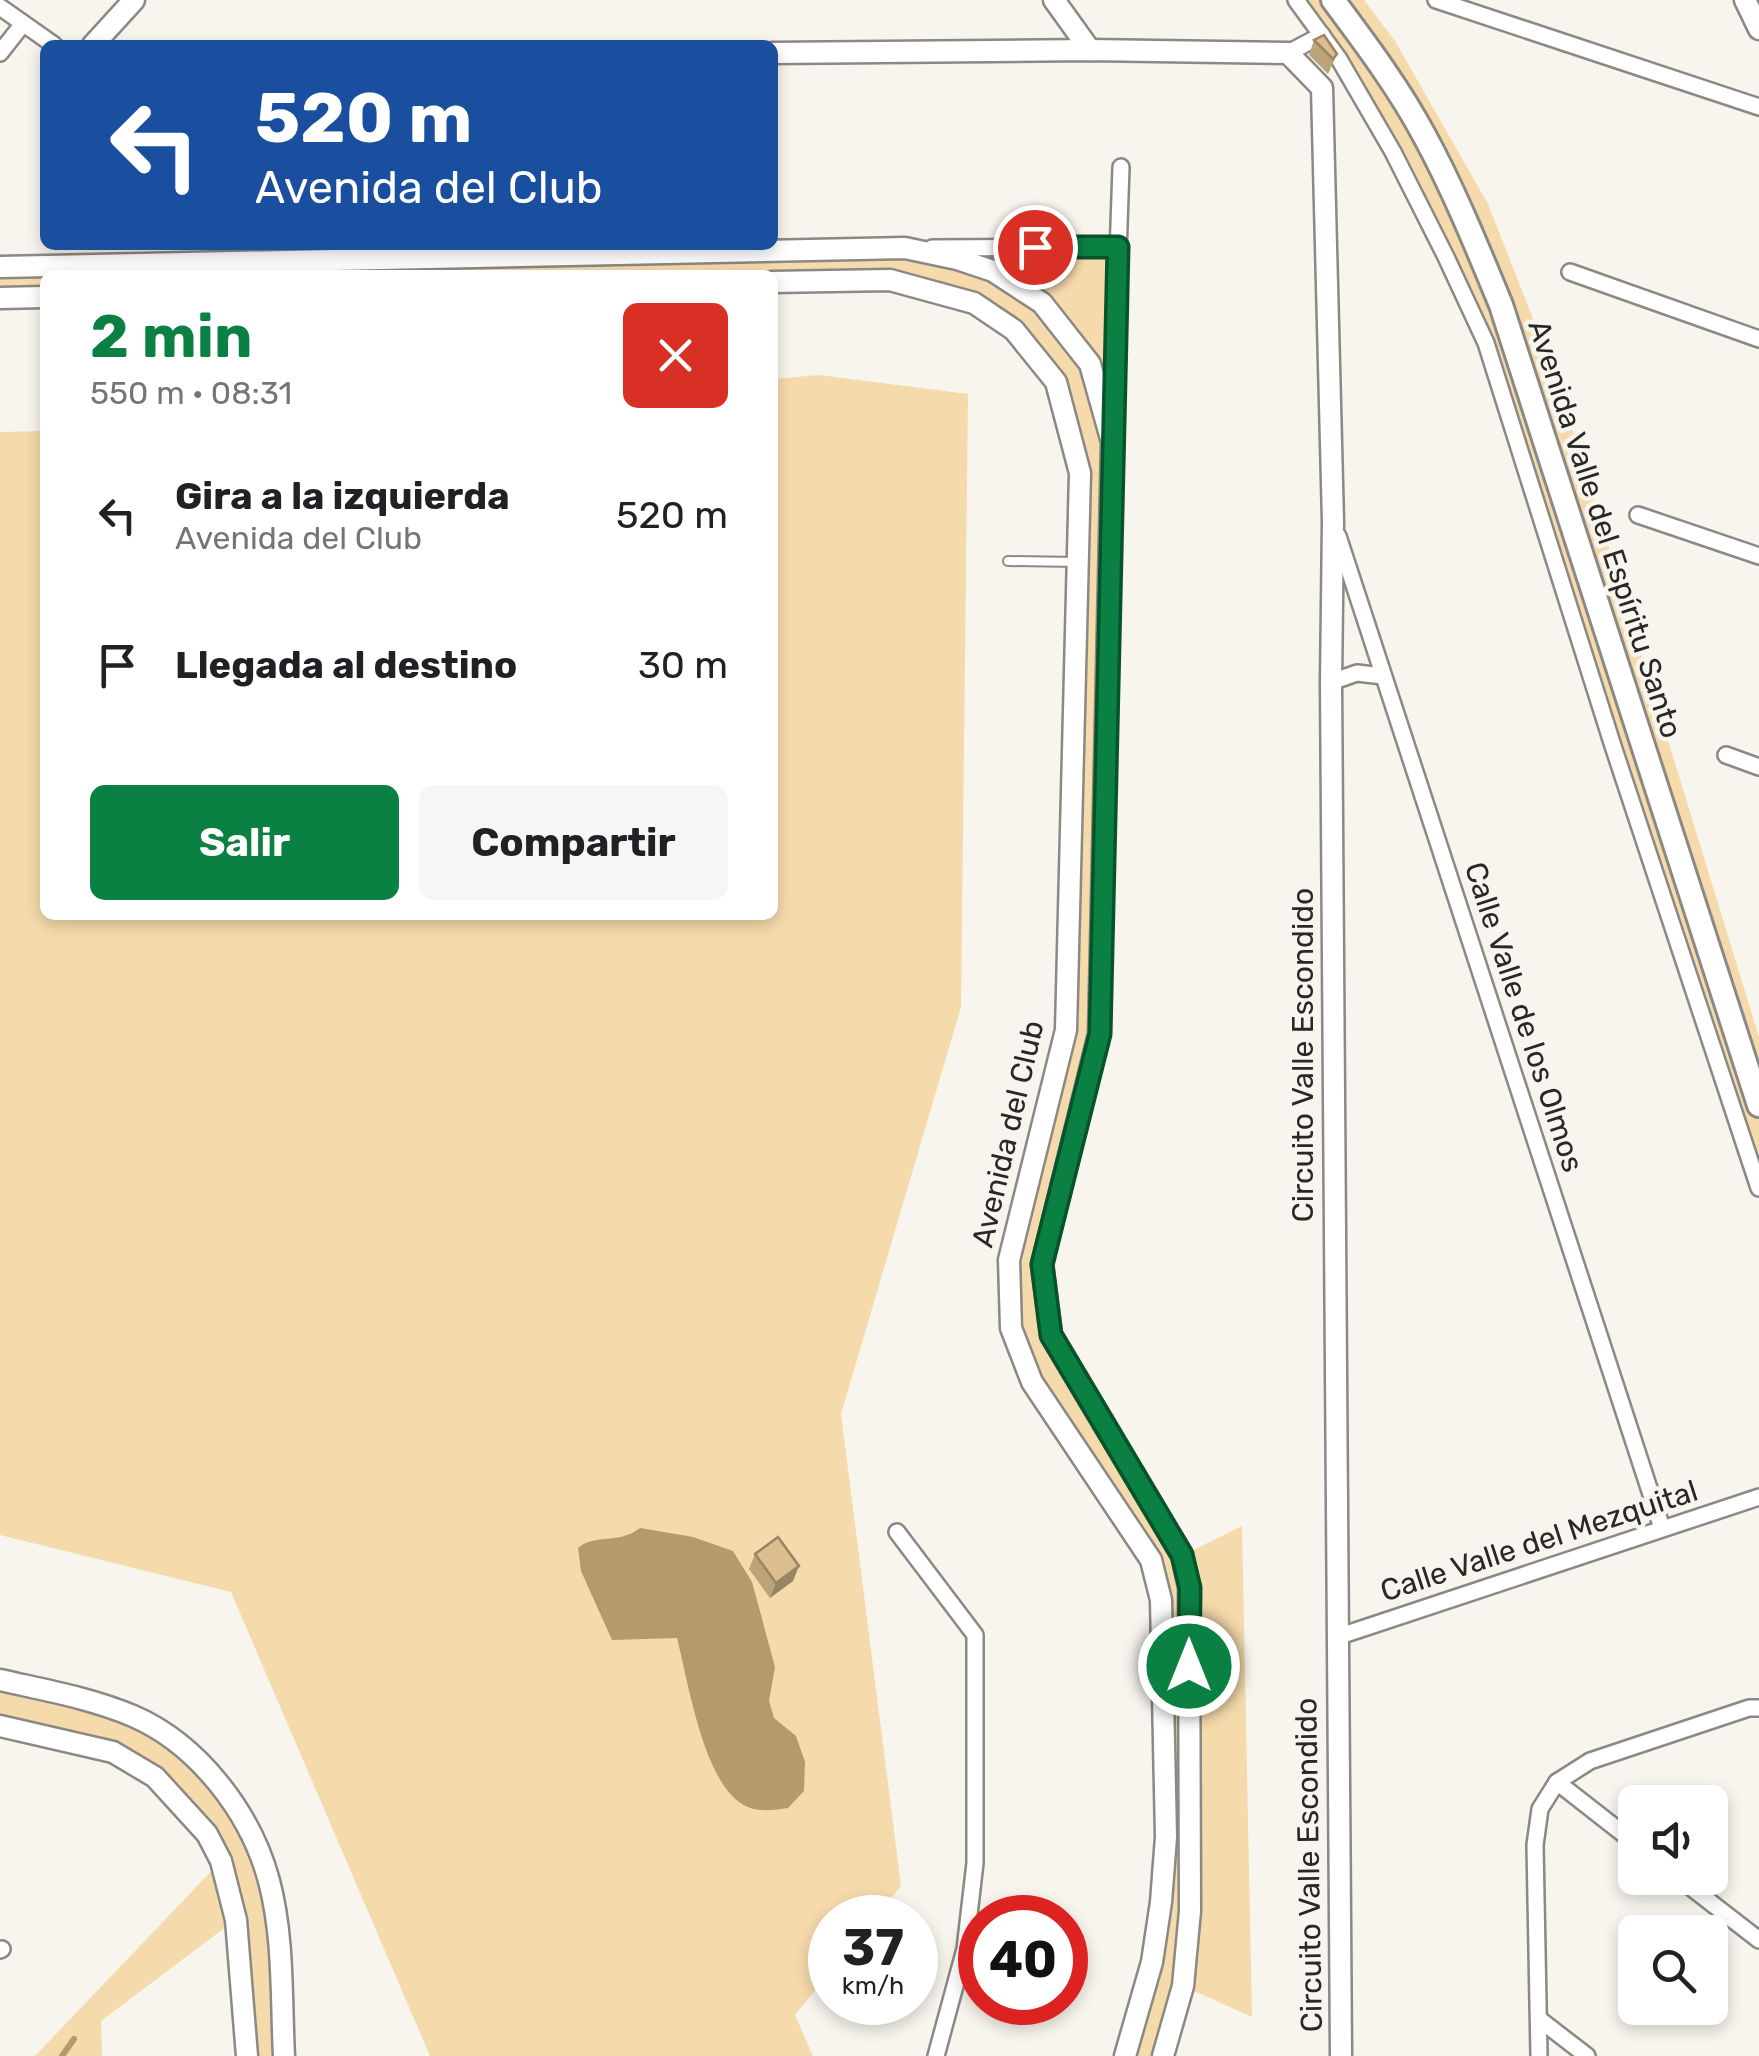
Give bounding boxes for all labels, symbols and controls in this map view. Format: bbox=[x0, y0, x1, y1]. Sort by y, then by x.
text: 520 m bbox=[255, 77, 472, 160]
icon: left bbox=[90, 80, 220, 210]
text: Avenida del Club bbox=[255, 161, 603, 214]
pin bbox=[993, 205, 1078, 290]
icon: arrive bbox=[1008, 220, 1063, 275]
text: 2 min bbox=[90, 301, 252, 372]
button: close bbox=[623, 303, 728, 408]
street label: Avenida Valle del Espíritu Santo bbox=[1520, 315, 1690, 743]
text: 550 m · 08:31 bbox=[90, 374, 292, 412]
text: Gira a la izquierda bbox=[175, 473, 510, 519]
icon: left bbox=[90, 488, 145, 543]
text: 520 m bbox=[616, 492, 728, 538]
text: Avenida del Club bbox=[175, 519, 422, 557]
icon: arrive bbox=[90, 638, 145, 693]
text: Llegada al destino bbox=[175, 642, 517, 688]
text: 30 m bbox=[638, 642, 728, 688]
button: Salir bbox=[90, 785, 399, 900]
button: Compartir bbox=[419, 785, 728, 900]
street label: Calle Valle de los Olmos bbox=[1457, 858, 1591, 1176]
street label: Circuito Valle Escondido bbox=[1285, 888, 1321, 1222]
street label: Avenida del Club bbox=[964, 1017, 1052, 1251]
street label: Calle Valle del Mezquital bbox=[1376, 1473, 1702, 1609]
position arrow bbox=[1137, 1614, 1241, 1718]
street label: Circuito Valle Escondido bbox=[1288, 1697, 1330, 2033]
map controls bbox=[1618, 1785, 1728, 2025]
button: sound bbox=[1618, 1785, 1728, 1895]
speed limit sign: 40 bbox=[958, 1895, 1088, 2025]
button: search bbox=[1618, 1915, 1728, 2025]
text: 37 bbox=[842, 1918, 904, 1978]
text: km/h bbox=[842, 1971, 904, 2000]

